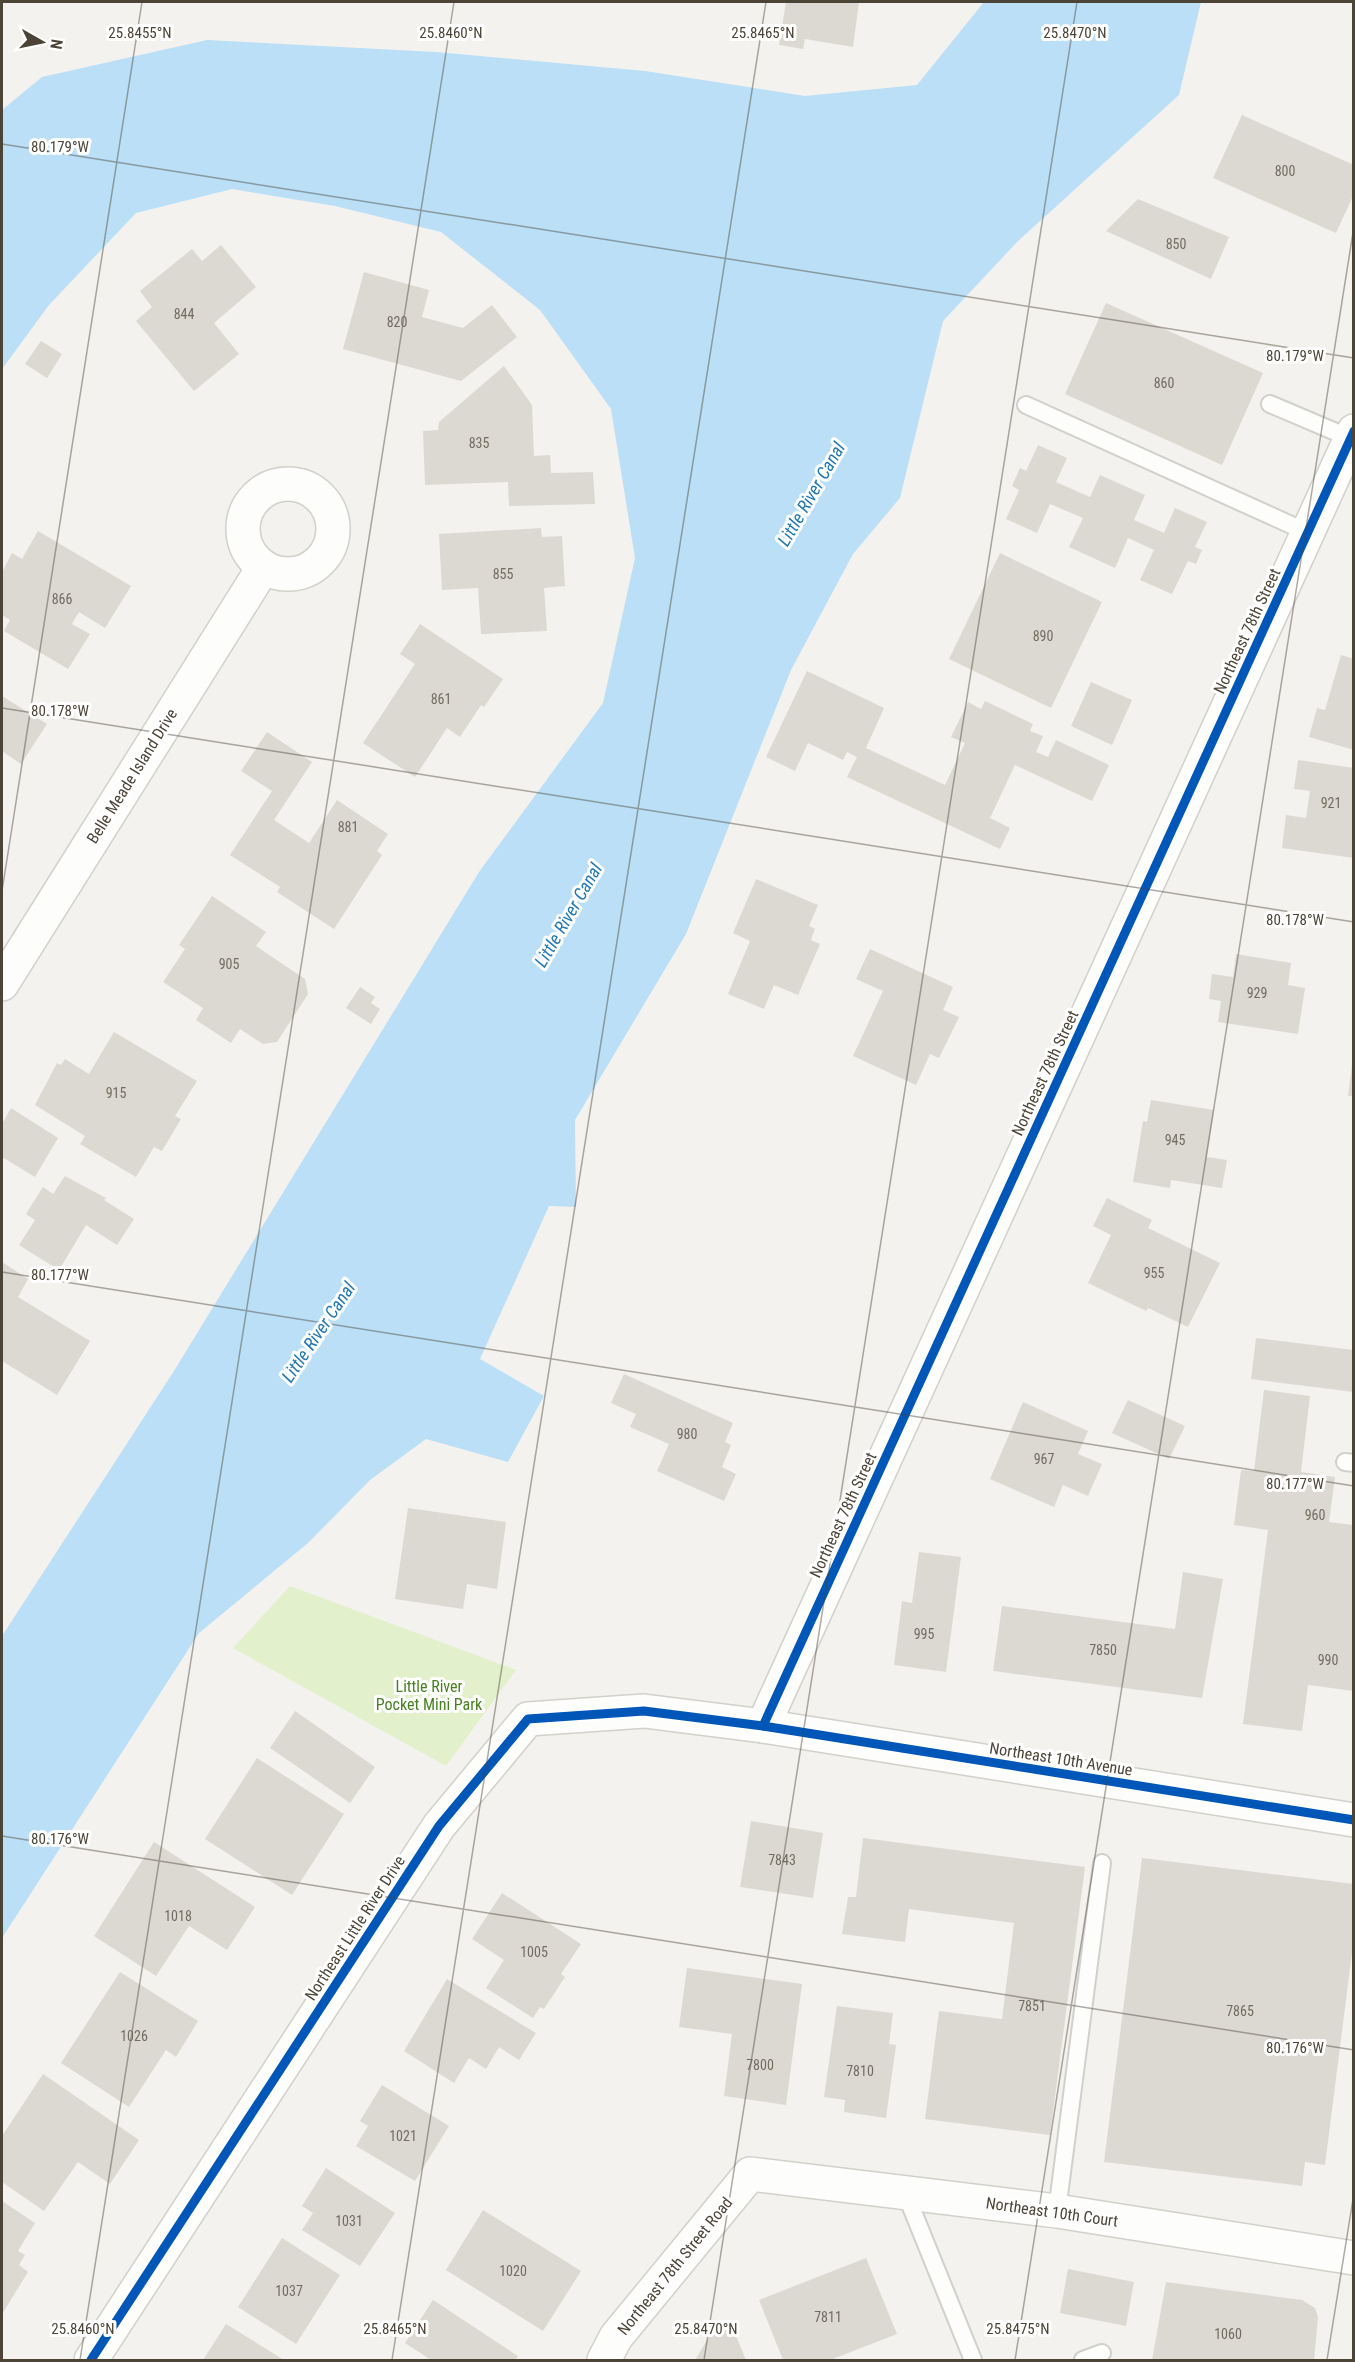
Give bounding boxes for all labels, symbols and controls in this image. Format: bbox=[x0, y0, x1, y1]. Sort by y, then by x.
north arrow bbox=[12, 12, 72, 72]
text: 25.8455°N bbox=[108, 24, 172, 42]
text: 25.8460°N bbox=[419, 24, 483, 42]
text: 25.8465°N bbox=[731, 24, 795, 42]
text: 25.8470°N bbox=[1043, 24, 1107, 42]
text: N bbox=[46, 38, 66, 51]
text: 80.179°W bbox=[31, 138, 90, 156]
house number: 800 bbox=[1275, 163, 1295, 179]
house number: 850 bbox=[1166, 236, 1186, 252]
house number: 844 bbox=[174, 306, 194, 322]
house number: 820 bbox=[387, 314, 407, 330]
text: 80.179°W bbox=[1266, 347, 1325, 365]
house number: 860 bbox=[1154, 375, 1174, 391]
house number: 835 bbox=[469, 435, 489, 451]
water label: Little River Canal bbox=[773, 438, 850, 550]
street label: Northeast 78th Street bbox=[1210, 565, 1284, 697]
house number: 855 bbox=[493, 566, 513, 582]
house number: 866 bbox=[52, 591, 72, 607]
house number: 890 bbox=[1033, 628, 1053, 644]
house number: 861 bbox=[431, 691, 451, 707]
text: 80.178°W bbox=[31, 702, 90, 720]
street label: Belle Meade Island Drive bbox=[83, 705, 181, 847]
house number: 921 bbox=[1321, 795, 1341, 811]
house number: 881 bbox=[338, 819, 358, 835]
water label: Little River Canal bbox=[530, 859, 607, 971]
text: 80.178°W bbox=[1266, 911, 1325, 929]
house number: 905 bbox=[219, 956, 239, 972]
house number: 929 bbox=[1247, 985, 1267, 1001]
street label: Northeast 78th Street bbox=[1008, 1007, 1082, 1139]
house number: 915 bbox=[106, 1085, 126, 1101]
house number: 945 bbox=[1165, 1132, 1185, 1148]
house number: 955 bbox=[1144, 1265, 1164, 1281]
text: 80.177°W bbox=[31, 1266, 90, 1284]
water label: Little River Canal bbox=[277, 1277, 360, 1386]
house number: 980 bbox=[677, 1426, 697, 1442]
street label: Northeast 78th Street bbox=[806, 1449, 880, 1581]
house number: 967 bbox=[1034, 1451, 1054, 1467]
text: 80.177°W bbox=[1266, 1475, 1325, 1493]
house number: 960 bbox=[1305, 1507, 1325, 1523]
house number: 995 bbox=[914, 1626, 934, 1642]
house number: 7850 bbox=[1089, 1642, 1117, 1658]
house number: 990 bbox=[1318, 1652, 1338, 1668]
park label: Little River Pocket Mini Park bbox=[376, 1677, 483, 1714]
street label: Northeast 10th Avenue bbox=[988, 1738, 1134, 1780]
text: 80.176°W bbox=[31, 1830, 90, 1848]
street label: Northeast Little River Drive bbox=[301, 1852, 409, 2004]
house number: 7843 bbox=[768, 1852, 796, 1868]
house number: 1018 bbox=[164, 1908, 192, 1924]
house number: 1005 bbox=[520, 1944, 548, 1960]
house number: 7851 bbox=[1018, 1998, 1046, 2014]
house number: 7865 bbox=[1226, 2003, 1254, 2019]
house number: 1026 bbox=[120, 2028, 148, 2044]
text: 80.176°W bbox=[1266, 2039, 1325, 2057]
house number: 7800 bbox=[746, 2057, 774, 2073]
house number: 7810 bbox=[846, 2063, 874, 2079]
house number: 1021 bbox=[389, 2128, 417, 2144]
street label: Northeast 78th Street Road bbox=[614, 2193, 736, 2339]
street label: Northeast 10th Court bbox=[985, 2193, 1120, 2231]
house number: 1031 bbox=[335, 2213, 363, 2229]
house number: 1020 bbox=[499, 2263, 527, 2279]
house number: 1037 bbox=[275, 2283, 303, 2299]
house number: 7811 bbox=[814, 2309, 842, 2325]
text: 25.8460°N bbox=[51, 2320, 115, 2338]
text: 25.8465°N bbox=[363, 2320, 427, 2338]
text: 25.8470°N bbox=[674, 2320, 738, 2338]
text: 25.8475°N bbox=[986, 2320, 1050, 2338]
house number: 1060 bbox=[1214, 2326, 1242, 2342]

